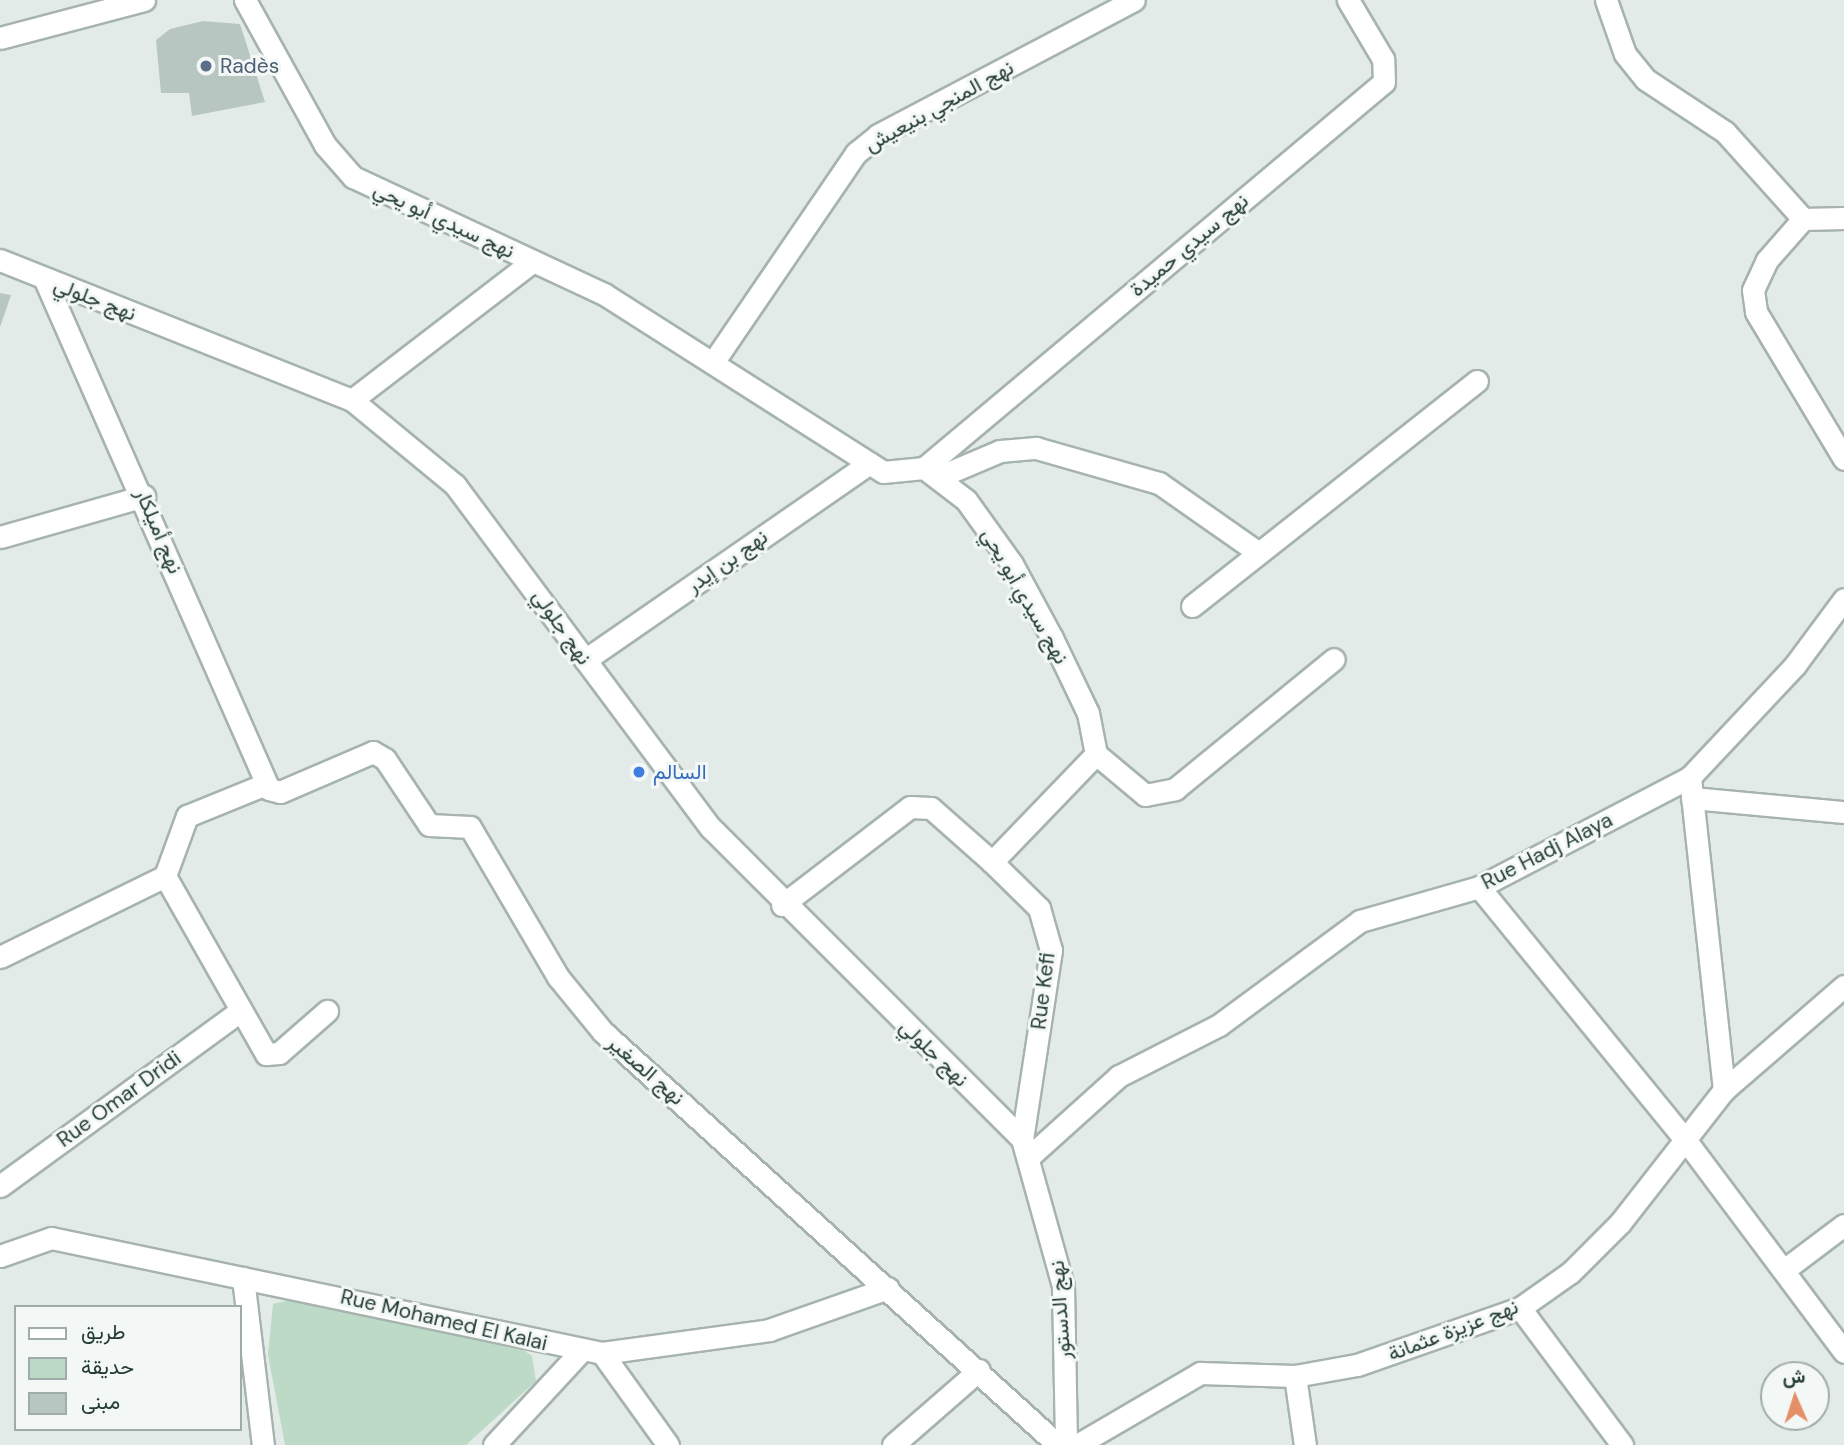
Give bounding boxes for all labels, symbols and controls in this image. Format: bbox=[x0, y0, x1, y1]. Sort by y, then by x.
place label: Radès bbox=[220, 53, 279, 79]
street label: نهج المنجي بنيعيش bbox=[860, 55, 1018, 157]
marker: Radès bbox=[198, 58, 214, 74]
street label: نهج سيدي أبو يحي bbox=[369, 176, 519, 264]
street label: نهج سيدي حميدة bbox=[1125, 188, 1253, 302]
street label: نهج جلولي bbox=[50, 272, 140, 326]
street label: نهج أميلكار bbox=[130, 485, 188, 577]
street label: نهج بن إيدر bbox=[682, 524, 772, 598]
street label: نهج سيدي أبو يحي bbox=[976, 524, 1074, 668]
street label: نهج جلولي bbox=[527, 584, 597, 670]
place label: السالم bbox=[653, 759, 707, 785]
marker: السالم bbox=[631, 764, 647, 780]
street label: Rue Hadj Alaya bbox=[1477, 807, 1617, 895]
street label: Rue Kefi bbox=[1026, 951, 1060, 1031]
street label: نهج جلولي bbox=[894, 1014, 974, 1092]
street label: نهج الصغير bbox=[602, 1030, 690, 1110]
street label: Rue Omar Dridi bbox=[52, 1046, 186, 1152]
street label: نهج الدستور bbox=[1044, 1260, 1076, 1360]
street label: Rue Mohamed El Kalai bbox=[338, 1284, 550, 1356]
street label: نهج عزيزة عثمانة bbox=[1384, 1294, 1522, 1366]
legend bbox=[14, 1305, 242, 1431]
text: طريق bbox=[81, 1318, 126, 1346]
text: حديقة bbox=[81, 1353, 134, 1381]
north arrow bbox=[1760, 1361, 1830, 1431]
text: ش bbox=[1782, 1363, 1806, 1390]
text: مبنى bbox=[81, 1388, 120, 1416]

